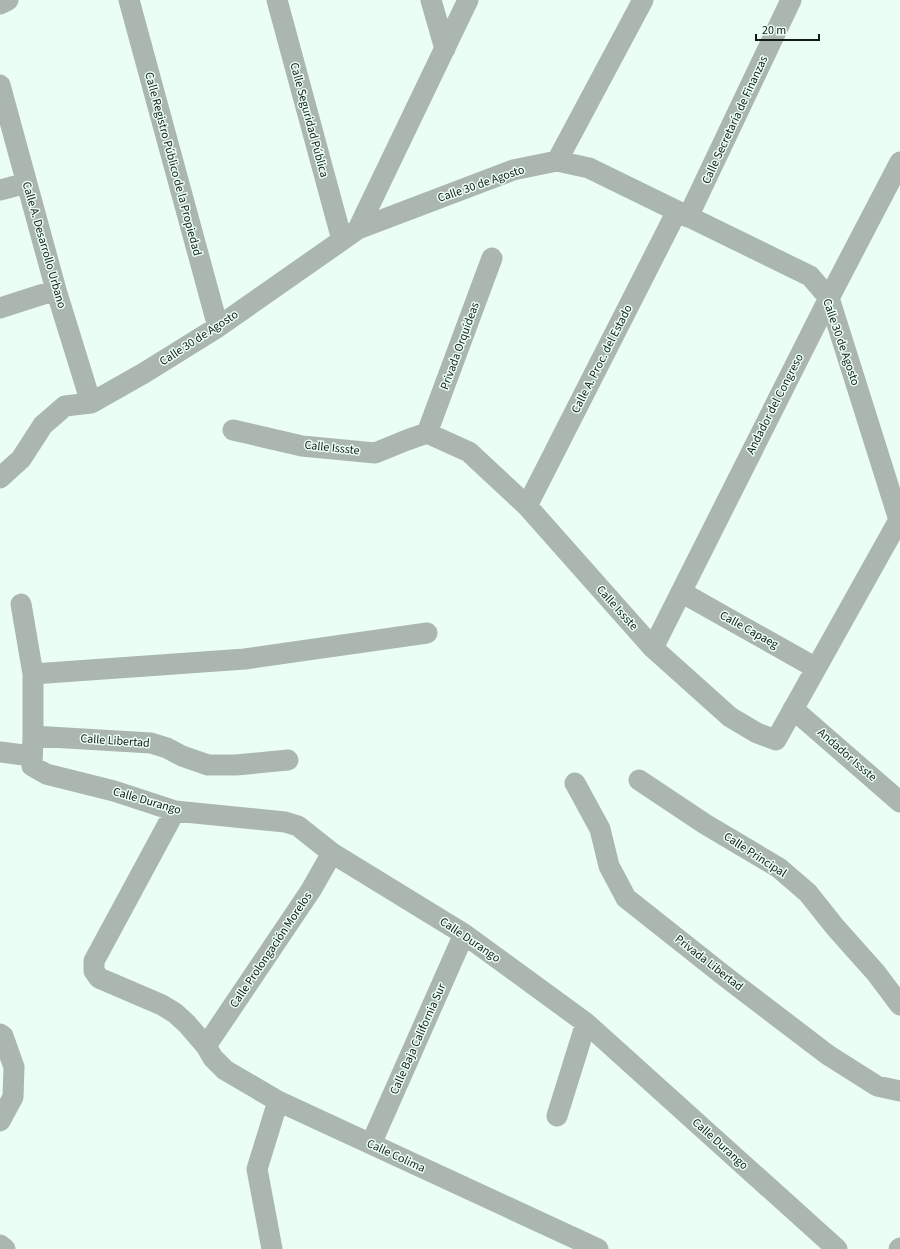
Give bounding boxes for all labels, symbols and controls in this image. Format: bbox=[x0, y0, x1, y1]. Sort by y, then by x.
scale bar bbox=[756, 16, 819, 42]
text: 20 m bbox=[762, 22, 786, 39]
street label: Calle Secretaría de Finanzas bbox=[698, 53, 772, 187]
street label: Calle Seguridad Pública bbox=[285, 61, 333, 179]
street label: Calle Registro Público de la Propiedad bbox=[140, 70, 206, 258]
street label: Calle 30 de Agosto bbox=[435, 161, 527, 207]
street label: Calle A. Desarrollo Urbano bbox=[18, 180, 70, 310]
street label: Calle 30 de Agosto bbox=[818, 296, 864, 388]
street label: Privada Orquídeas bbox=[436, 300, 484, 392]
street label: Calle A. Proc. del Estado bbox=[567, 302, 637, 416]
street label: Calle 30 de Agosto bbox=[156, 306, 242, 370]
street label: Andador del Congreso bbox=[742, 351, 808, 457]
street label: Calle Issste bbox=[304, 437, 360, 459]
street label: Calle Issste bbox=[592, 582, 642, 634]
street label: Calle Capaeg bbox=[717, 607, 781, 653]
street label: Andador Issste bbox=[814, 725, 880, 786]
street label: Calle Libertad bbox=[80, 730, 150, 752]
street label: Calle Durango bbox=[111, 783, 183, 819]
street label: Calle Principal bbox=[720, 828, 790, 882]
street label: Calle Prolongación Morelos bbox=[226, 889, 316, 1011]
street label: Calle Durango bbox=[436, 913, 504, 967]
street label: Privada Libertad bbox=[671, 931, 747, 995]
street label: Calle Baja California Sur bbox=[386, 980, 450, 1097]
street label: Calle Durango bbox=[688, 1114, 752, 1174]
street label: Calle Colima bbox=[364, 1135, 428, 1177]

